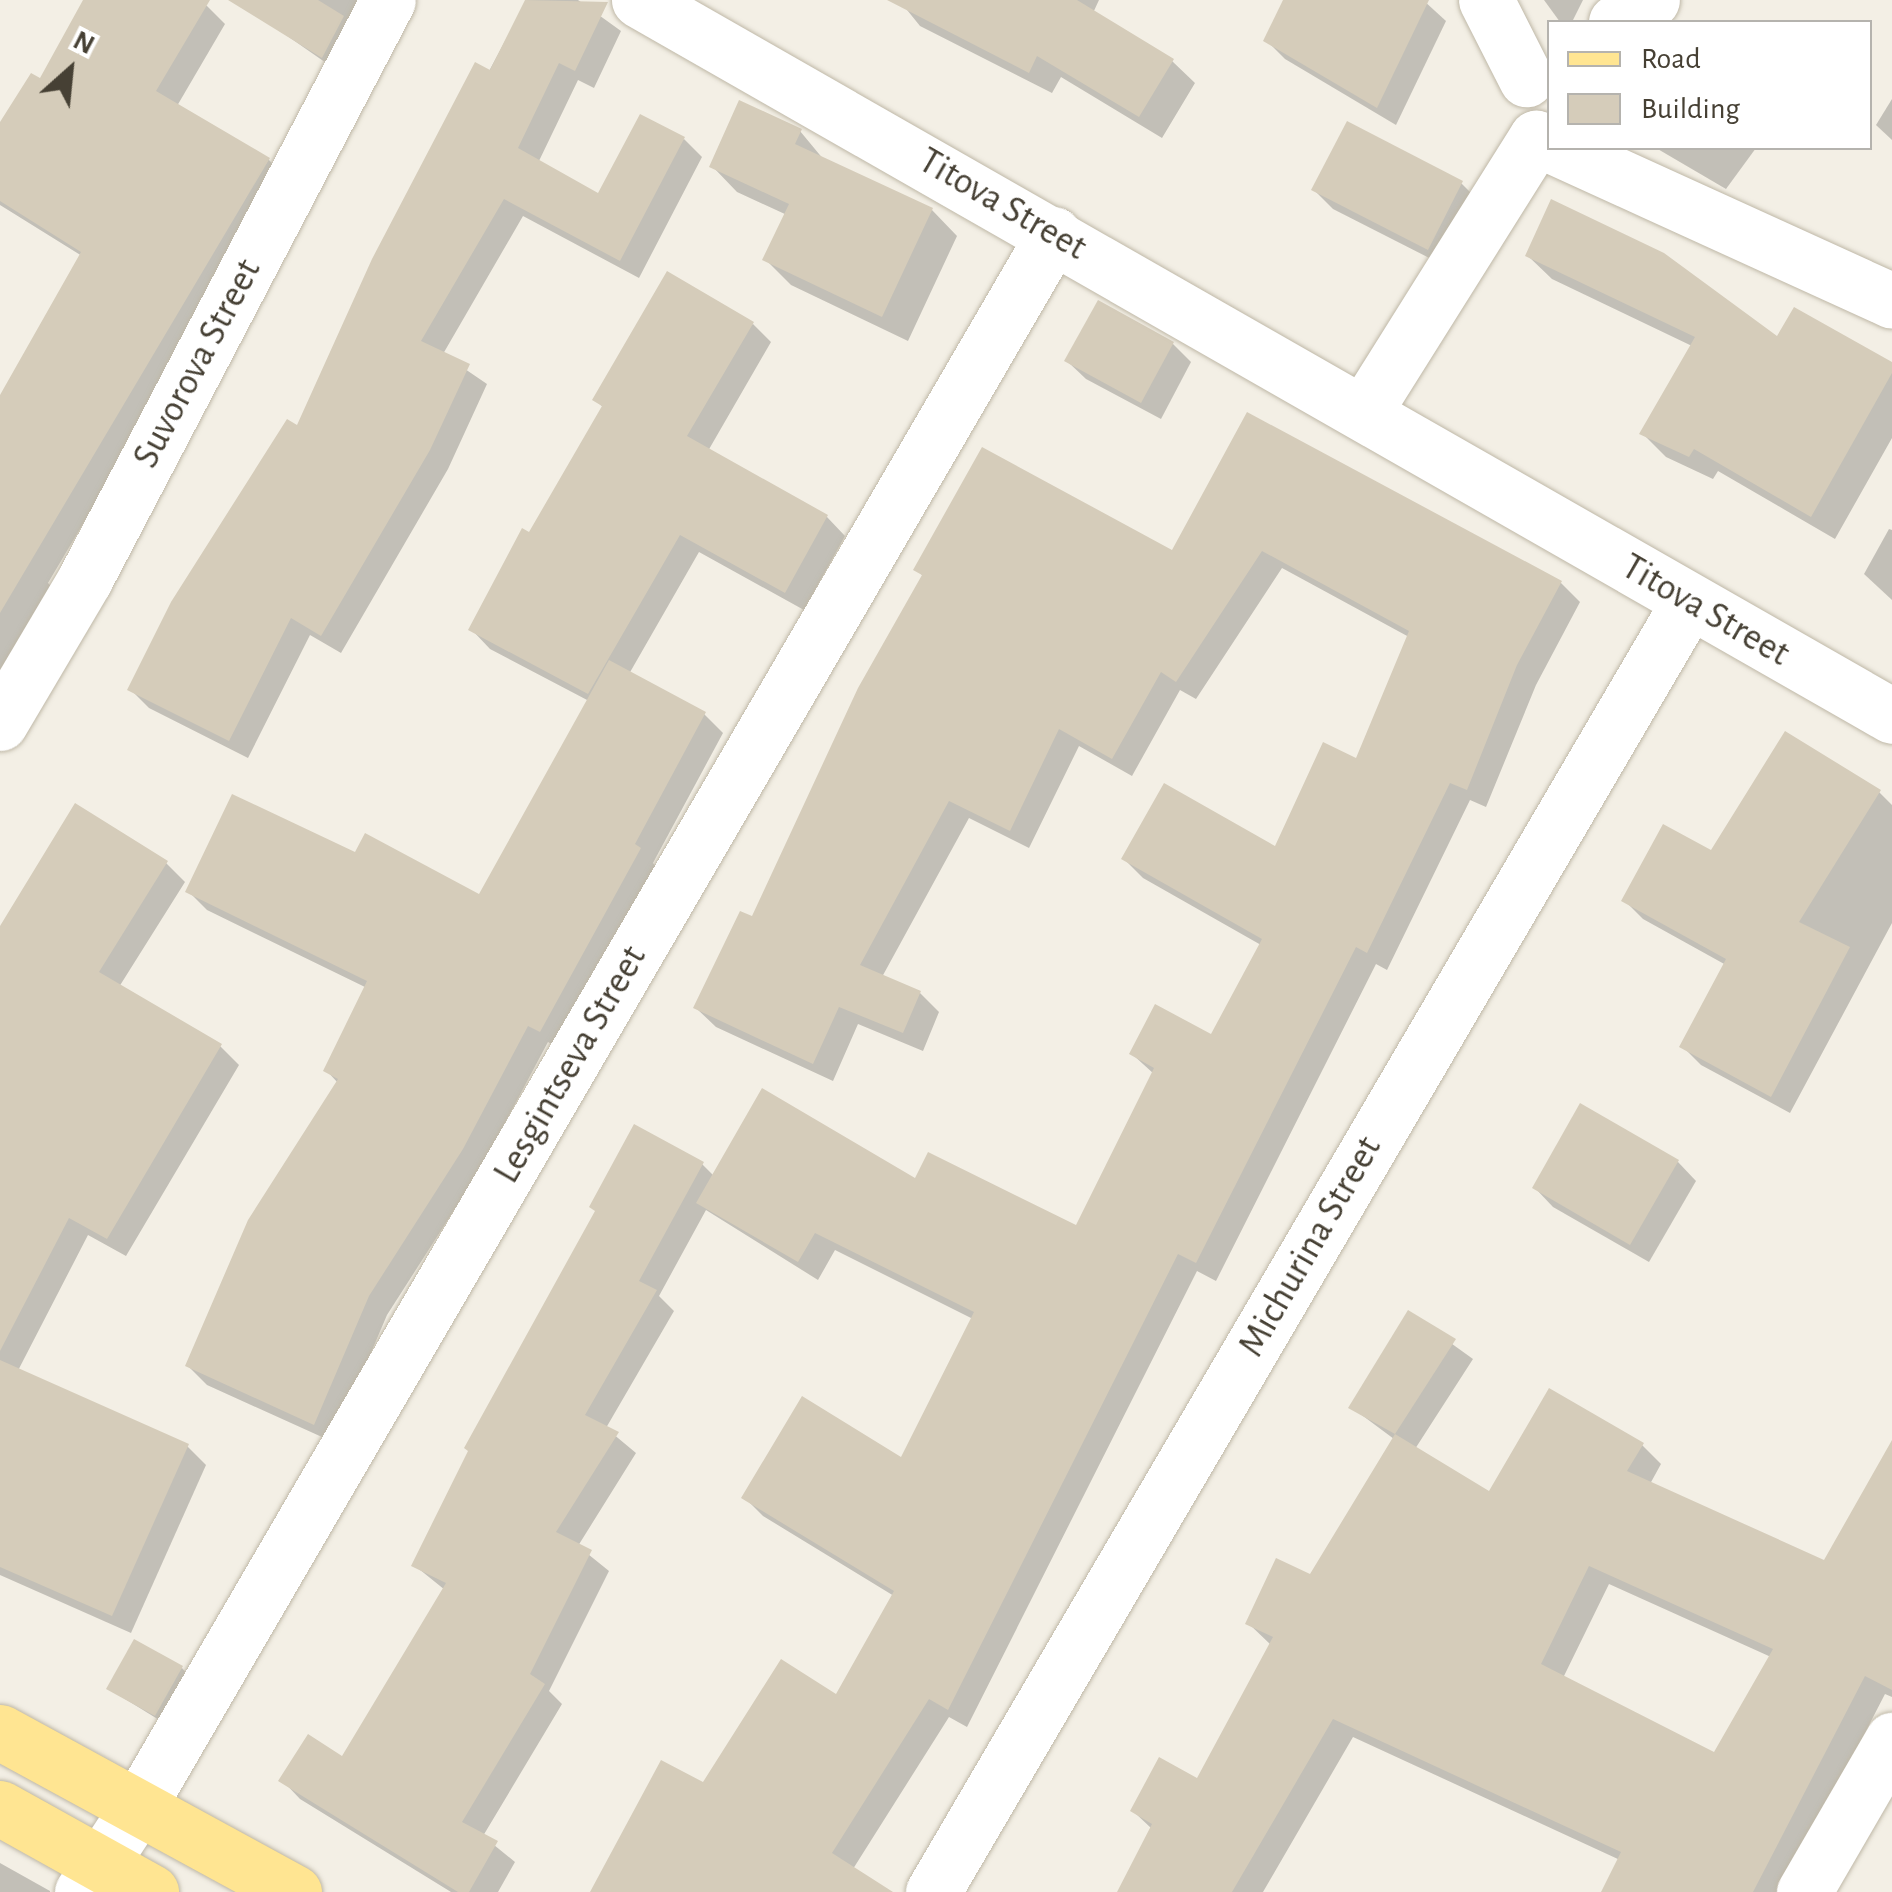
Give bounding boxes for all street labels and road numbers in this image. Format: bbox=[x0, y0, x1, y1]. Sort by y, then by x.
street label: Titova Street bbox=[910, 139, 1094, 271]
street label: Suvorova Street bbox=[124, 252, 272, 476]
street label: Titova Street bbox=[1613, 545, 1797, 677]
street label: Lesgintseva Street bbox=[485, 938, 657, 1192]
street label: Michurina Street bbox=[1230, 1129, 1392, 1365]

